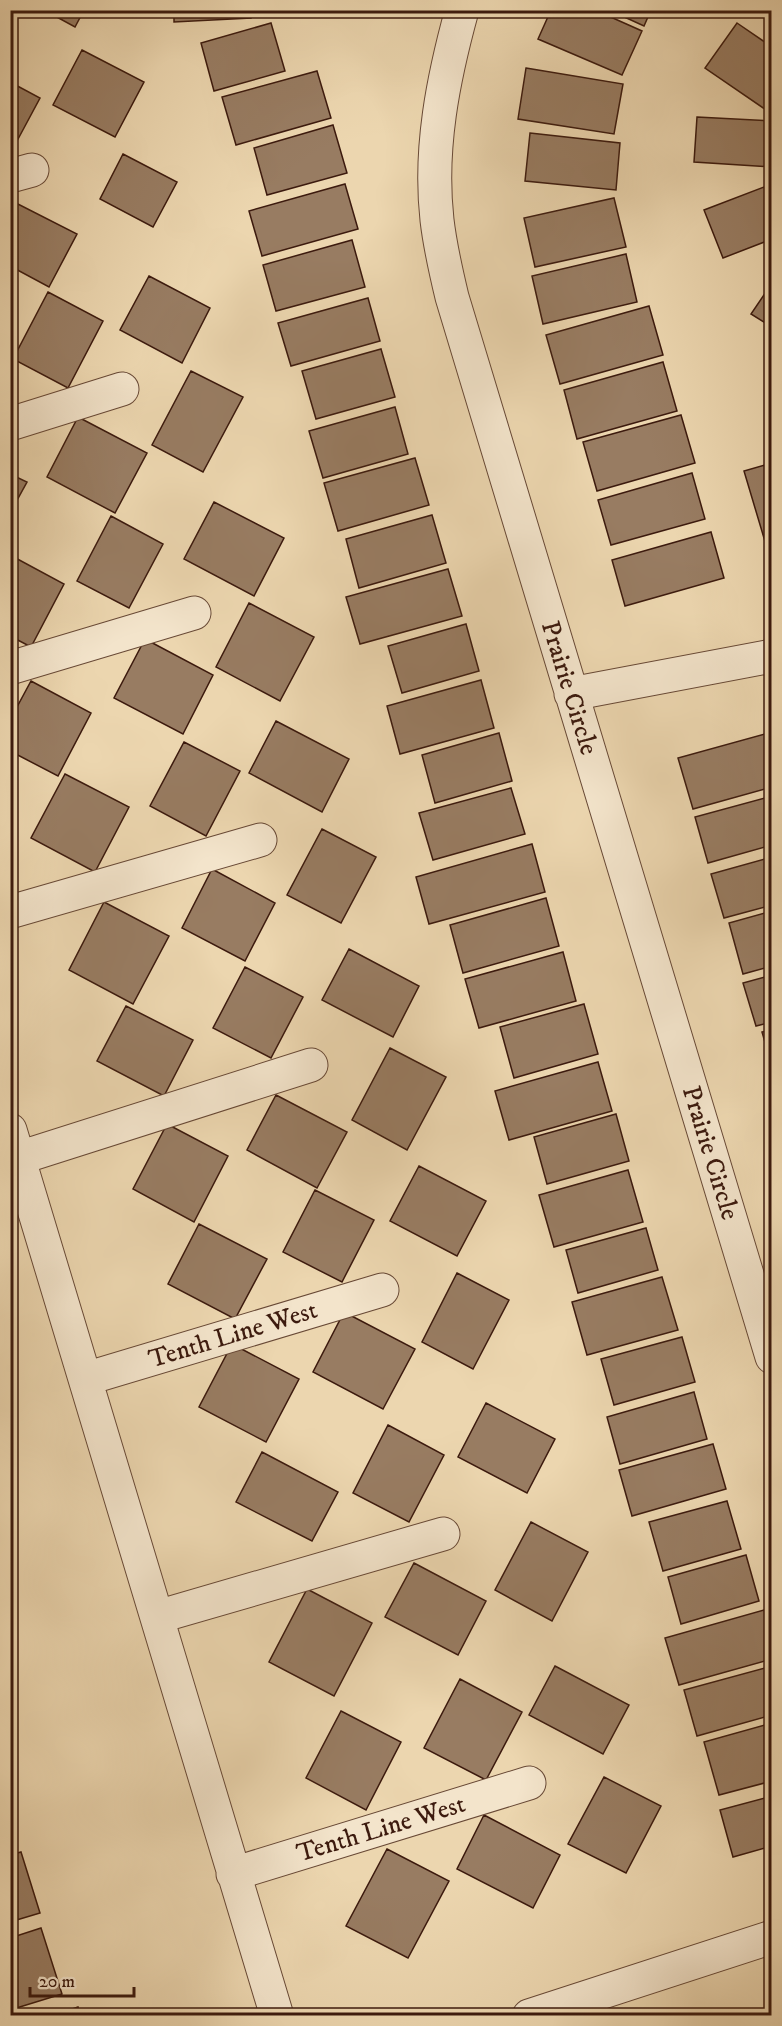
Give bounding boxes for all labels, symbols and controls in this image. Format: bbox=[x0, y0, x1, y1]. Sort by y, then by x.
street label: Prairie Circle bbox=[533, 617, 605, 759]
street label: Prairie Circle bbox=[674, 1082, 746, 1224]
street label: Tenth Line West bbox=[145, 1294, 321, 1376]
street label: Tenth Line West bbox=[293, 1788, 469, 1870]
scale bar bbox=[30, 1960, 134, 1998]
text: 20 m bbox=[39, 1971, 75, 1993]

